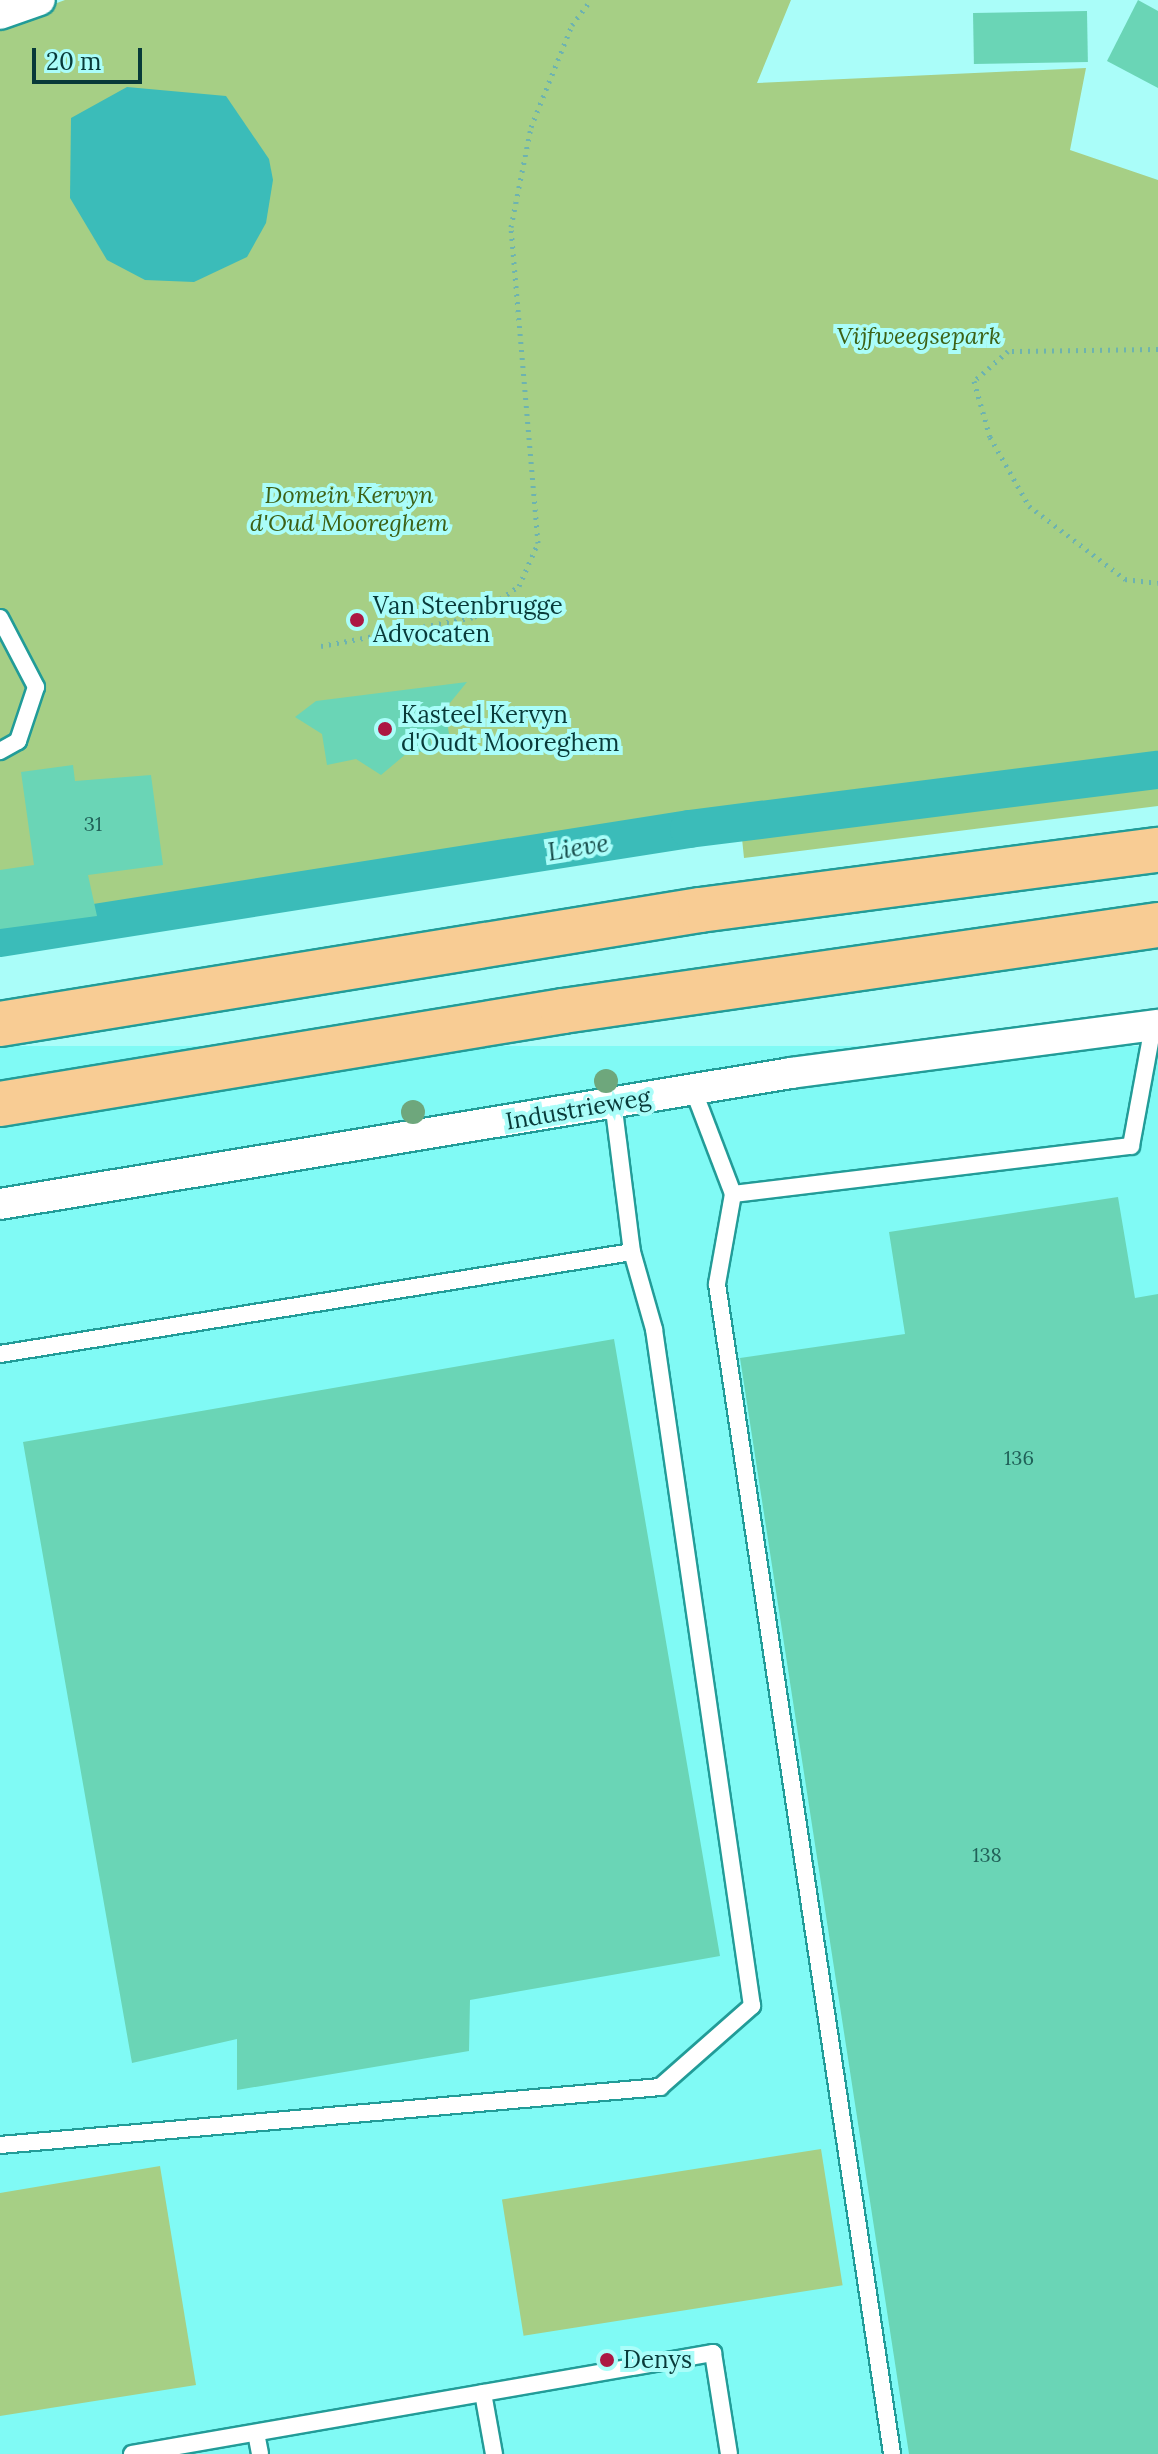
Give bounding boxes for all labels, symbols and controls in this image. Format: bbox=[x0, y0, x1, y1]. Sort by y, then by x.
scale bar bbox=[36, 32, 146, 82]
text: 20 m bbox=[46, 46, 102, 77]
park label: Vijfweegsepark bbox=[837, 322, 1001, 350]
park label: Domein Kervyn d'Oud Mooreghem bbox=[250, 481, 448, 537]
place label: Van Steenbrugge Advocaten bbox=[373, 592, 563, 648]
marker: Van Steenbrugge Advocaten bbox=[348, 611, 366, 629]
place label: Kasteel Kervyn d'Oudt Mooreghem bbox=[401, 701, 619, 757]
marker: Kasteel Kervyn d'Oudt Mooreghem bbox=[376, 720, 394, 738]
house number: 31 bbox=[84, 811, 102, 835]
water label: Lieve bbox=[545, 827, 611, 867]
street label: Industrieweg bbox=[503, 1082, 653, 1136]
house number: 136 bbox=[1004, 1445, 1034, 1469]
house number: 138 bbox=[972, 1842, 1002, 1866]
place label: Denys bbox=[623, 2346, 692, 2374]
marker: Denys bbox=[598, 2351, 616, 2369]

